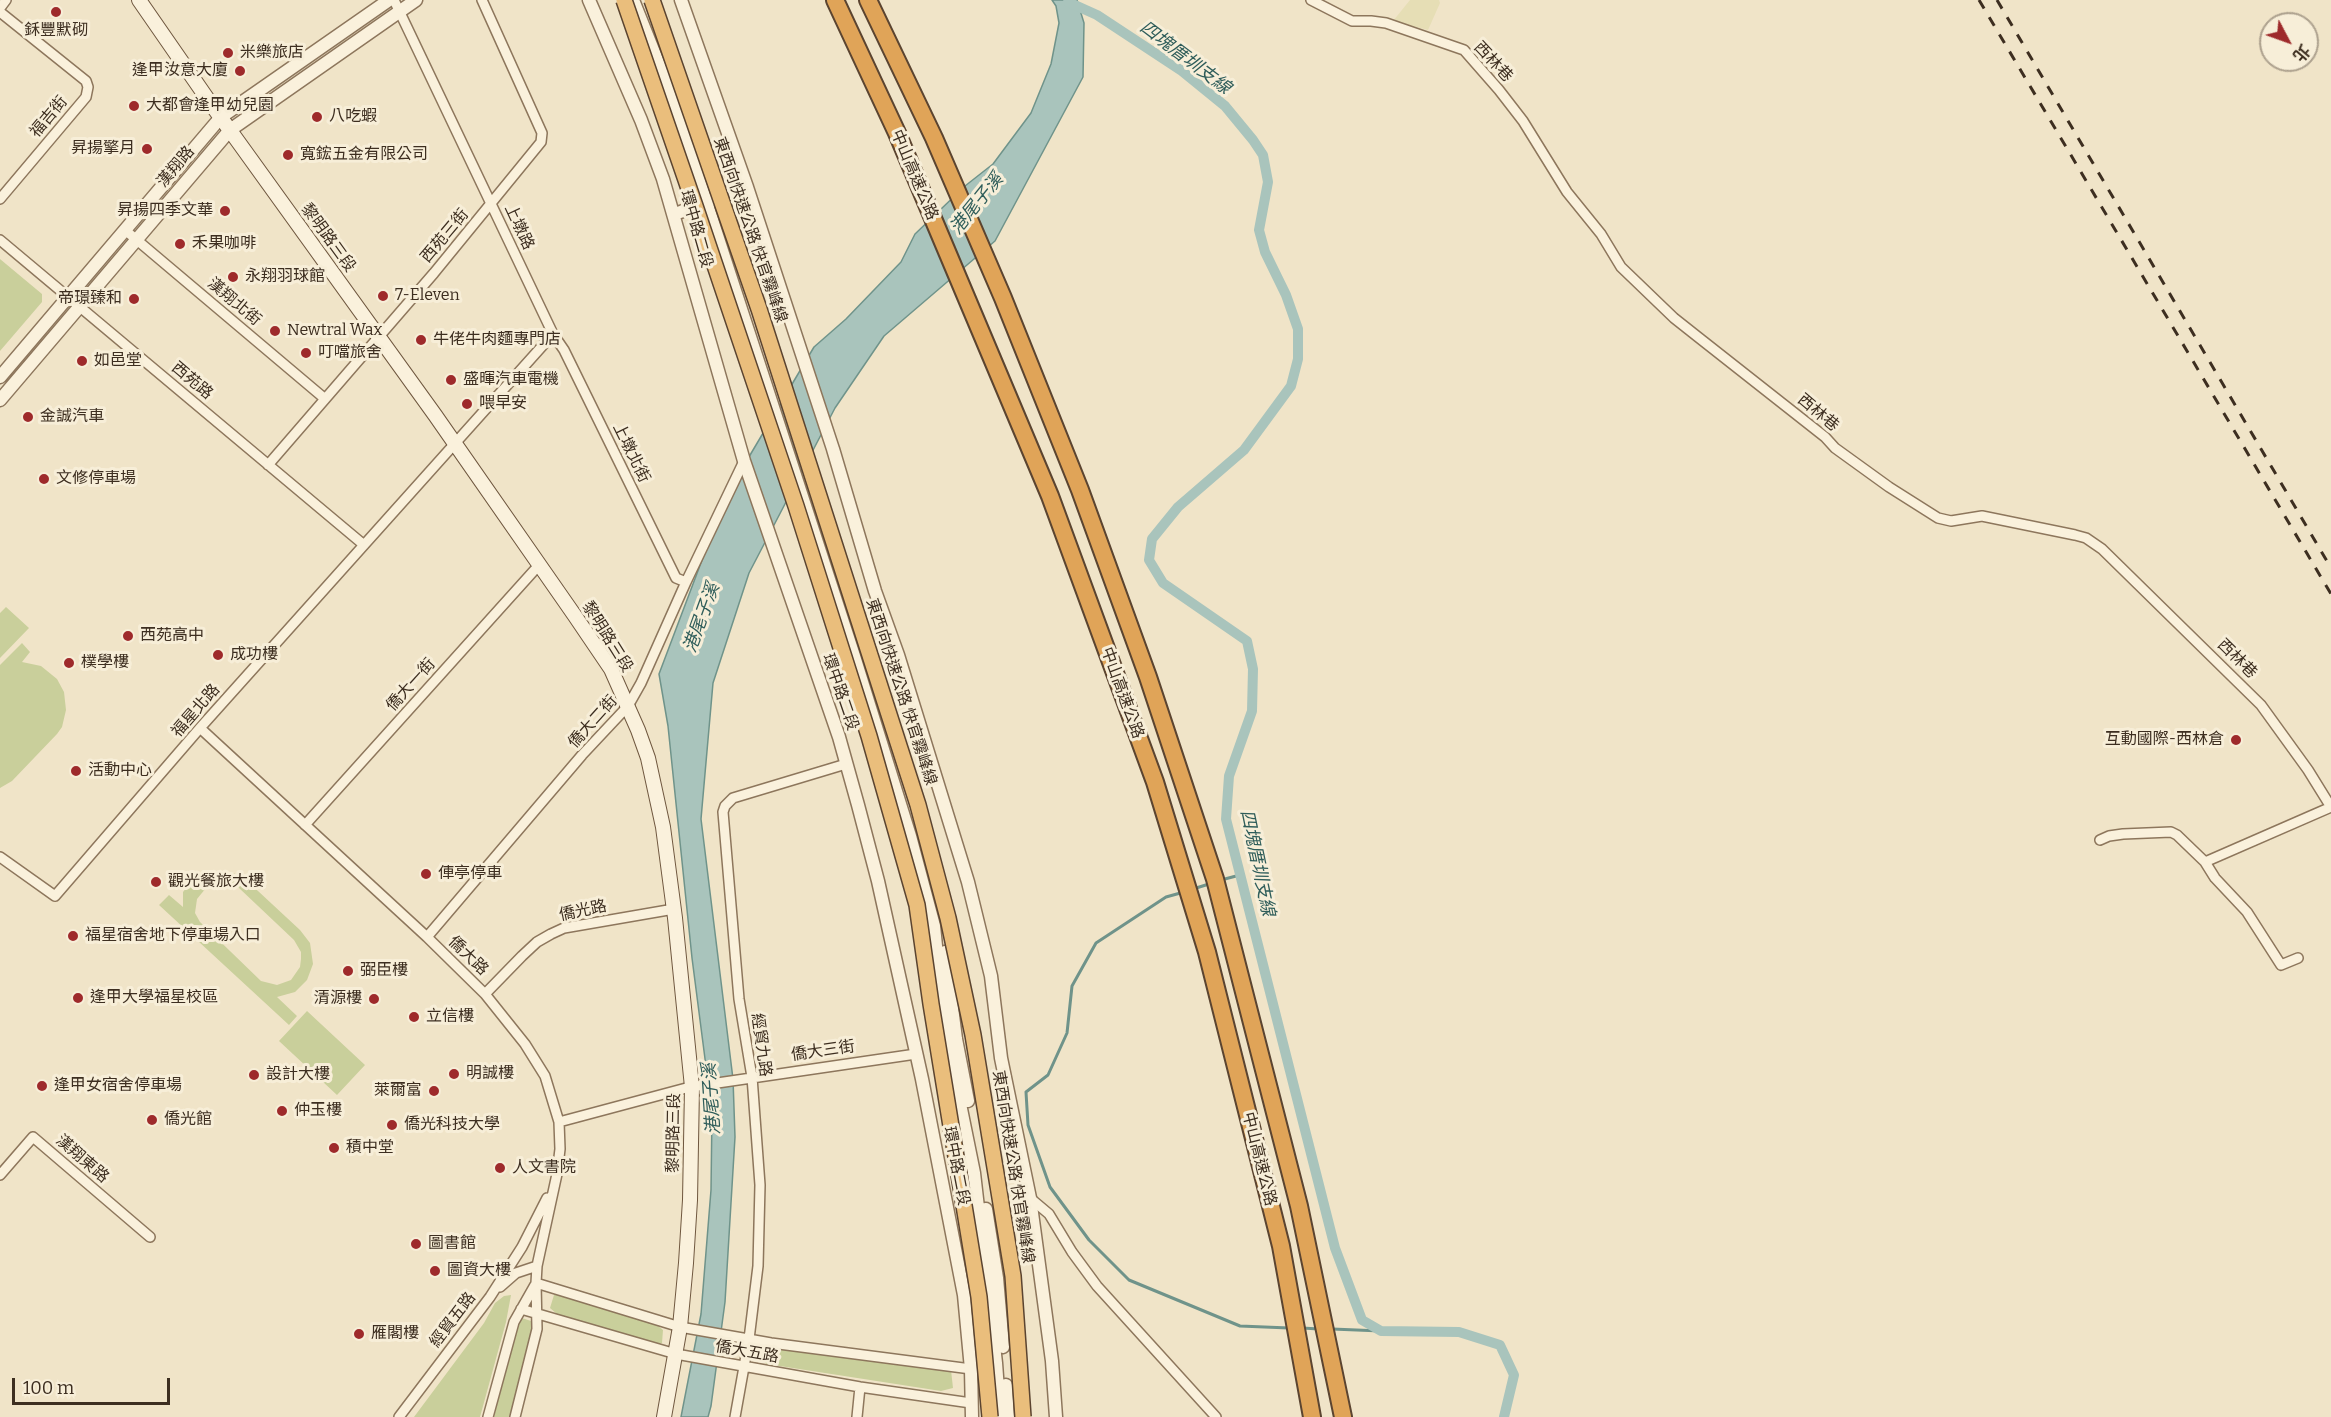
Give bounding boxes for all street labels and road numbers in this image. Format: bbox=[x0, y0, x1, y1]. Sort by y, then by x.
street label: 西林巷 bbox=[1470, 38, 1516, 86]
street label: 福吉街 bbox=[26, 92, 72, 142]
street label: 中山高速公路 bbox=[886, 127, 942, 223]
street label: 東西向快速公路 快官霧峰線 bbox=[709, 135, 791, 325]
street label: 漢翔路 bbox=[153, 142, 199, 192]
street label: 環中路二段 bbox=[676, 188, 716, 270]
street label: 黎明路三段 bbox=[297, 200, 359, 276]
street label: 上墩路 bbox=[500, 201, 538, 253]
street label: 西苑三街 bbox=[417, 205, 473, 267]
street label: 漢翔北街 bbox=[203, 274, 265, 330]
street label: 西苑路 bbox=[167, 358, 217, 404]
street label: 西林巷 bbox=[1793, 390, 1843, 436]
street label: 上墩北街 bbox=[608, 420, 654, 486]
street label: 東西向快速公路 快官霧峰線 bbox=[862, 596, 940, 788]
street label: 黎明路三段 bbox=[578, 598, 636, 676]
street label: 西林巷 bbox=[2213, 635, 2261, 683]
street label: 中山高速公路 bbox=[1097, 645, 1147, 741]
street label: 環中路二段 bbox=[818, 651, 862, 733]
street label: 僑大一街 bbox=[382, 655, 440, 715]
street label: 福星北路 bbox=[168, 681, 224, 741]
street label: 僑大二街 bbox=[564, 692, 622, 752]
street label: 僑光路 bbox=[558, 897, 608, 925]
street label: 僑大路 bbox=[444, 932, 492, 980]
street label: 經貿九路 bbox=[747, 1012, 775, 1078]
street label: 僑大三街 bbox=[790, 1037, 856, 1065]
street label: 東西向快速公路 快官霧峰線 bbox=[988, 1069, 1038, 1265]
street label: 黎明路三段 bbox=[664, 1093, 684, 1173]
street label: 中山高速公路 bbox=[1238, 1110, 1280, 1208]
street label: 環中路二段 bbox=[939, 1125, 973, 1207]
street label: 漢翔東路 bbox=[52, 1131, 112, 1187]
street label: 經貿五路 bbox=[426, 1289, 480, 1351]
street label: 僑大五路 bbox=[714, 1337, 780, 1367]

